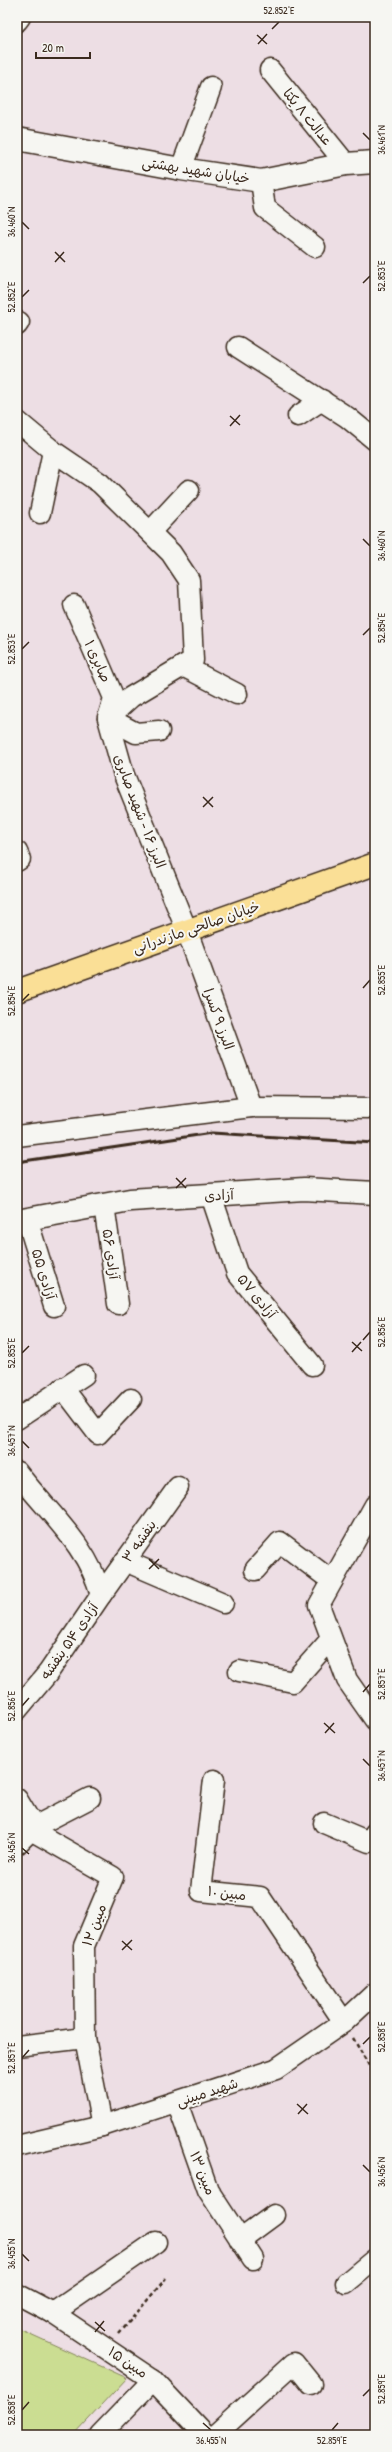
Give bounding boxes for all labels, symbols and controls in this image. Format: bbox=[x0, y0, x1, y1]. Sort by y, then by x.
text: 52.852°E bbox=[263, 4, 295, 17]
scale bar bbox=[36, 34, 90, 60]
text: 20 m bbox=[42, 39, 64, 56]
street label: عدالت ۸ یکتا bbox=[279, 84, 338, 150]
text: 36.461°N bbox=[375, 125, 388, 155]
street label: خیابان شهید بهشتی bbox=[141, 152, 251, 187]
text: 36.460°N bbox=[5, 207, 18, 237]
text: 52.853°E bbox=[375, 260, 388, 291]
text: 52.852°E bbox=[5, 281, 18, 313]
text: 36.460°N bbox=[375, 531, 388, 561]
text: 52.854°E bbox=[375, 612, 388, 643]
text: 52.853°E bbox=[5, 633, 18, 664]
street label: صابری ۱ bbox=[81, 637, 116, 685]
street label: البرز ۱۶ - شهید صابری bbox=[110, 751, 171, 871]
street label: خیابان صالحی مازندرانی bbox=[130, 896, 262, 957]
text: 52.855°E bbox=[375, 964, 388, 995]
text: 52.854°E bbox=[5, 985, 18, 1016]
street label: البرز ۹ کسرا bbox=[200, 985, 239, 1052]
street label: آزادی bbox=[204, 1184, 235, 1205]
street label: آزادی ۵۶ bbox=[99, 1227, 125, 1281]
street label: آزادی ۵۵ bbox=[28, 1246, 61, 1302]
street label: آزادی ۵۷ bbox=[234, 1269, 282, 1322]
text: 52.856°E bbox=[375, 1316, 388, 1347]
text: 52.855°E bbox=[5, 1337, 18, 1368]
text: 36.457°N bbox=[5, 1425, 18, 1457]
street label: بنفشه ۳ bbox=[117, 1516, 160, 1566]
street label: آزادی ۵۴ بنفشه bbox=[35, 1598, 102, 1683]
text: 52.857°E bbox=[375, 1668, 388, 1700]
text: 52.856°E bbox=[5, 1690, 18, 1721]
text: 36.457°N bbox=[375, 1750, 388, 1782]
text: 36.456°N bbox=[5, 1833, 18, 1863]
street label: مبین ۱۰ bbox=[207, 1881, 248, 1904]
street label: مبین ۱۲ bbox=[77, 1901, 110, 1949]
text: 52.858°E bbox=[375, 2021, 388, 2052]
text: 52.857°E bbox=[5, 2042, 18, 2074]
street label: شهید مبینی bbox=[173, 2073, 240, 2110]
street label: مبین ۱۳ bbox=[186, 2148, 221, 2198]
text: 36.456°N bbox=[375, 2157, 388, 2187]
text: 36.455°N bbox=[5, 2239, 18, 2269]
street label: مبین ۱۵ bbox=[105, 2341, 152, 2382]
text: 52.859°E bbox=[375, 2373, 388, 2404]
text: 52.858°E bbox=[5, 2394, 18, 2425]
text: 36.455°N bbox=[196, 2434, 226, 2447]
text: 52.859°E bbox=[317, 2434, 348, 2447]

